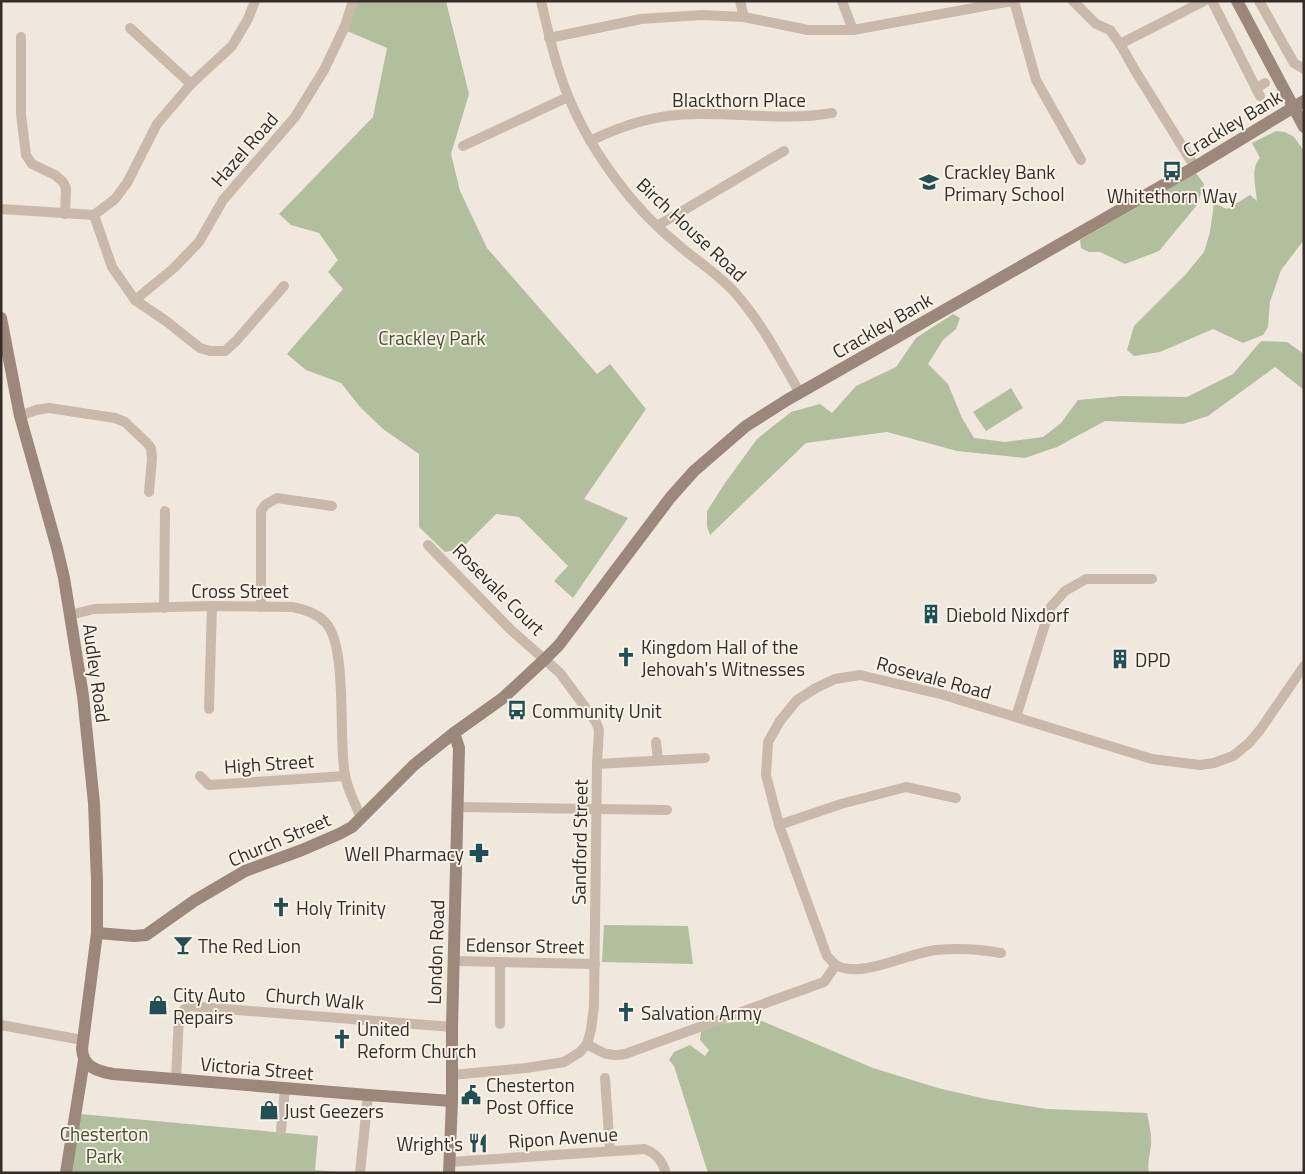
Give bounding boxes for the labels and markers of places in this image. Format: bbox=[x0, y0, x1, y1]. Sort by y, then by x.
place label: Crackley Bank Primary School bbox=[944, 157, 1065, 208]
bus stop icon: Whitethorn Way bbox=[1161, 160, 1183, 182]
school or university icon: Crackley Bank Primary School bbox=[918, 171, 940, 193]
place label: Whitethorn Way bbox=[1107, 181, 1237, 210]
place label: Diebold Nixdorf bbox=[946, 600, 1070, 629]
building icon: Diebold Nixdorf bbox=[920, 603, 942, 625]
place label: Kingdom Hall of the Jehovah's Witnesses bbox=[641, 632, 805, 683]
place label: DPD bbox=[1135, 645, 1171, 674]
church icon: Kingdom Hall of the Jehovah's Witnesses bbox=[615, 646, 637, 668]
building icon: DPD bbox=[1109, 648, 1131, 670]
place label: Community Unit bbox=[532, 696, 662, 725]
bus stop icon: Community Unit bbox=[506, 699, 528, 721]
place label: Well Pharmacy bbox=[345, 839, 464, 868]
pharmacy icon: Well Pharmacy bbox=[468, 842, 490, 864]
place label: Holy Trinity bbox=[296, 893, 386, 922]
church icon: Holy Trinity bbox=[270, 896, 292, 918]
place label: The Red Lion bbox=[198, 931, 301, 960]
bar icon: The Red Lion bbox=[172, 934, 194, 956]
place label: City Auto Repairs bbox=[173, 980, 246, 1031]
shop icon: City Auto Repairs bbox=[147, 994, 169, 1016]
place label: Salvation Army bbox=[641, 998, 762, 1027]
church icon: Salvation Army bbox=[615, 1001, 637, 1023]
place label: United Reform Church bbox=[357, 1014, 476, 1065]
church icon: United Reform Church bbox=[331, 1028, 353, 1050]
place label: Chesterton Post Office bbox=[486, 1070, 575, 1121]
public building icon: Chesterton Post Office bbox=[460, 1084, 482, 1106]
place label: Just Geezers bbox=[284, 1096, 384, 1125]
shop icon: Just Geezers bbox=[258, 1099, 280, 1121]
place label: Wright's bbox=[396, 1129, 463, 1158]
restaurant icon: Wright's bbox=[467, 1132, 489, 1154]

